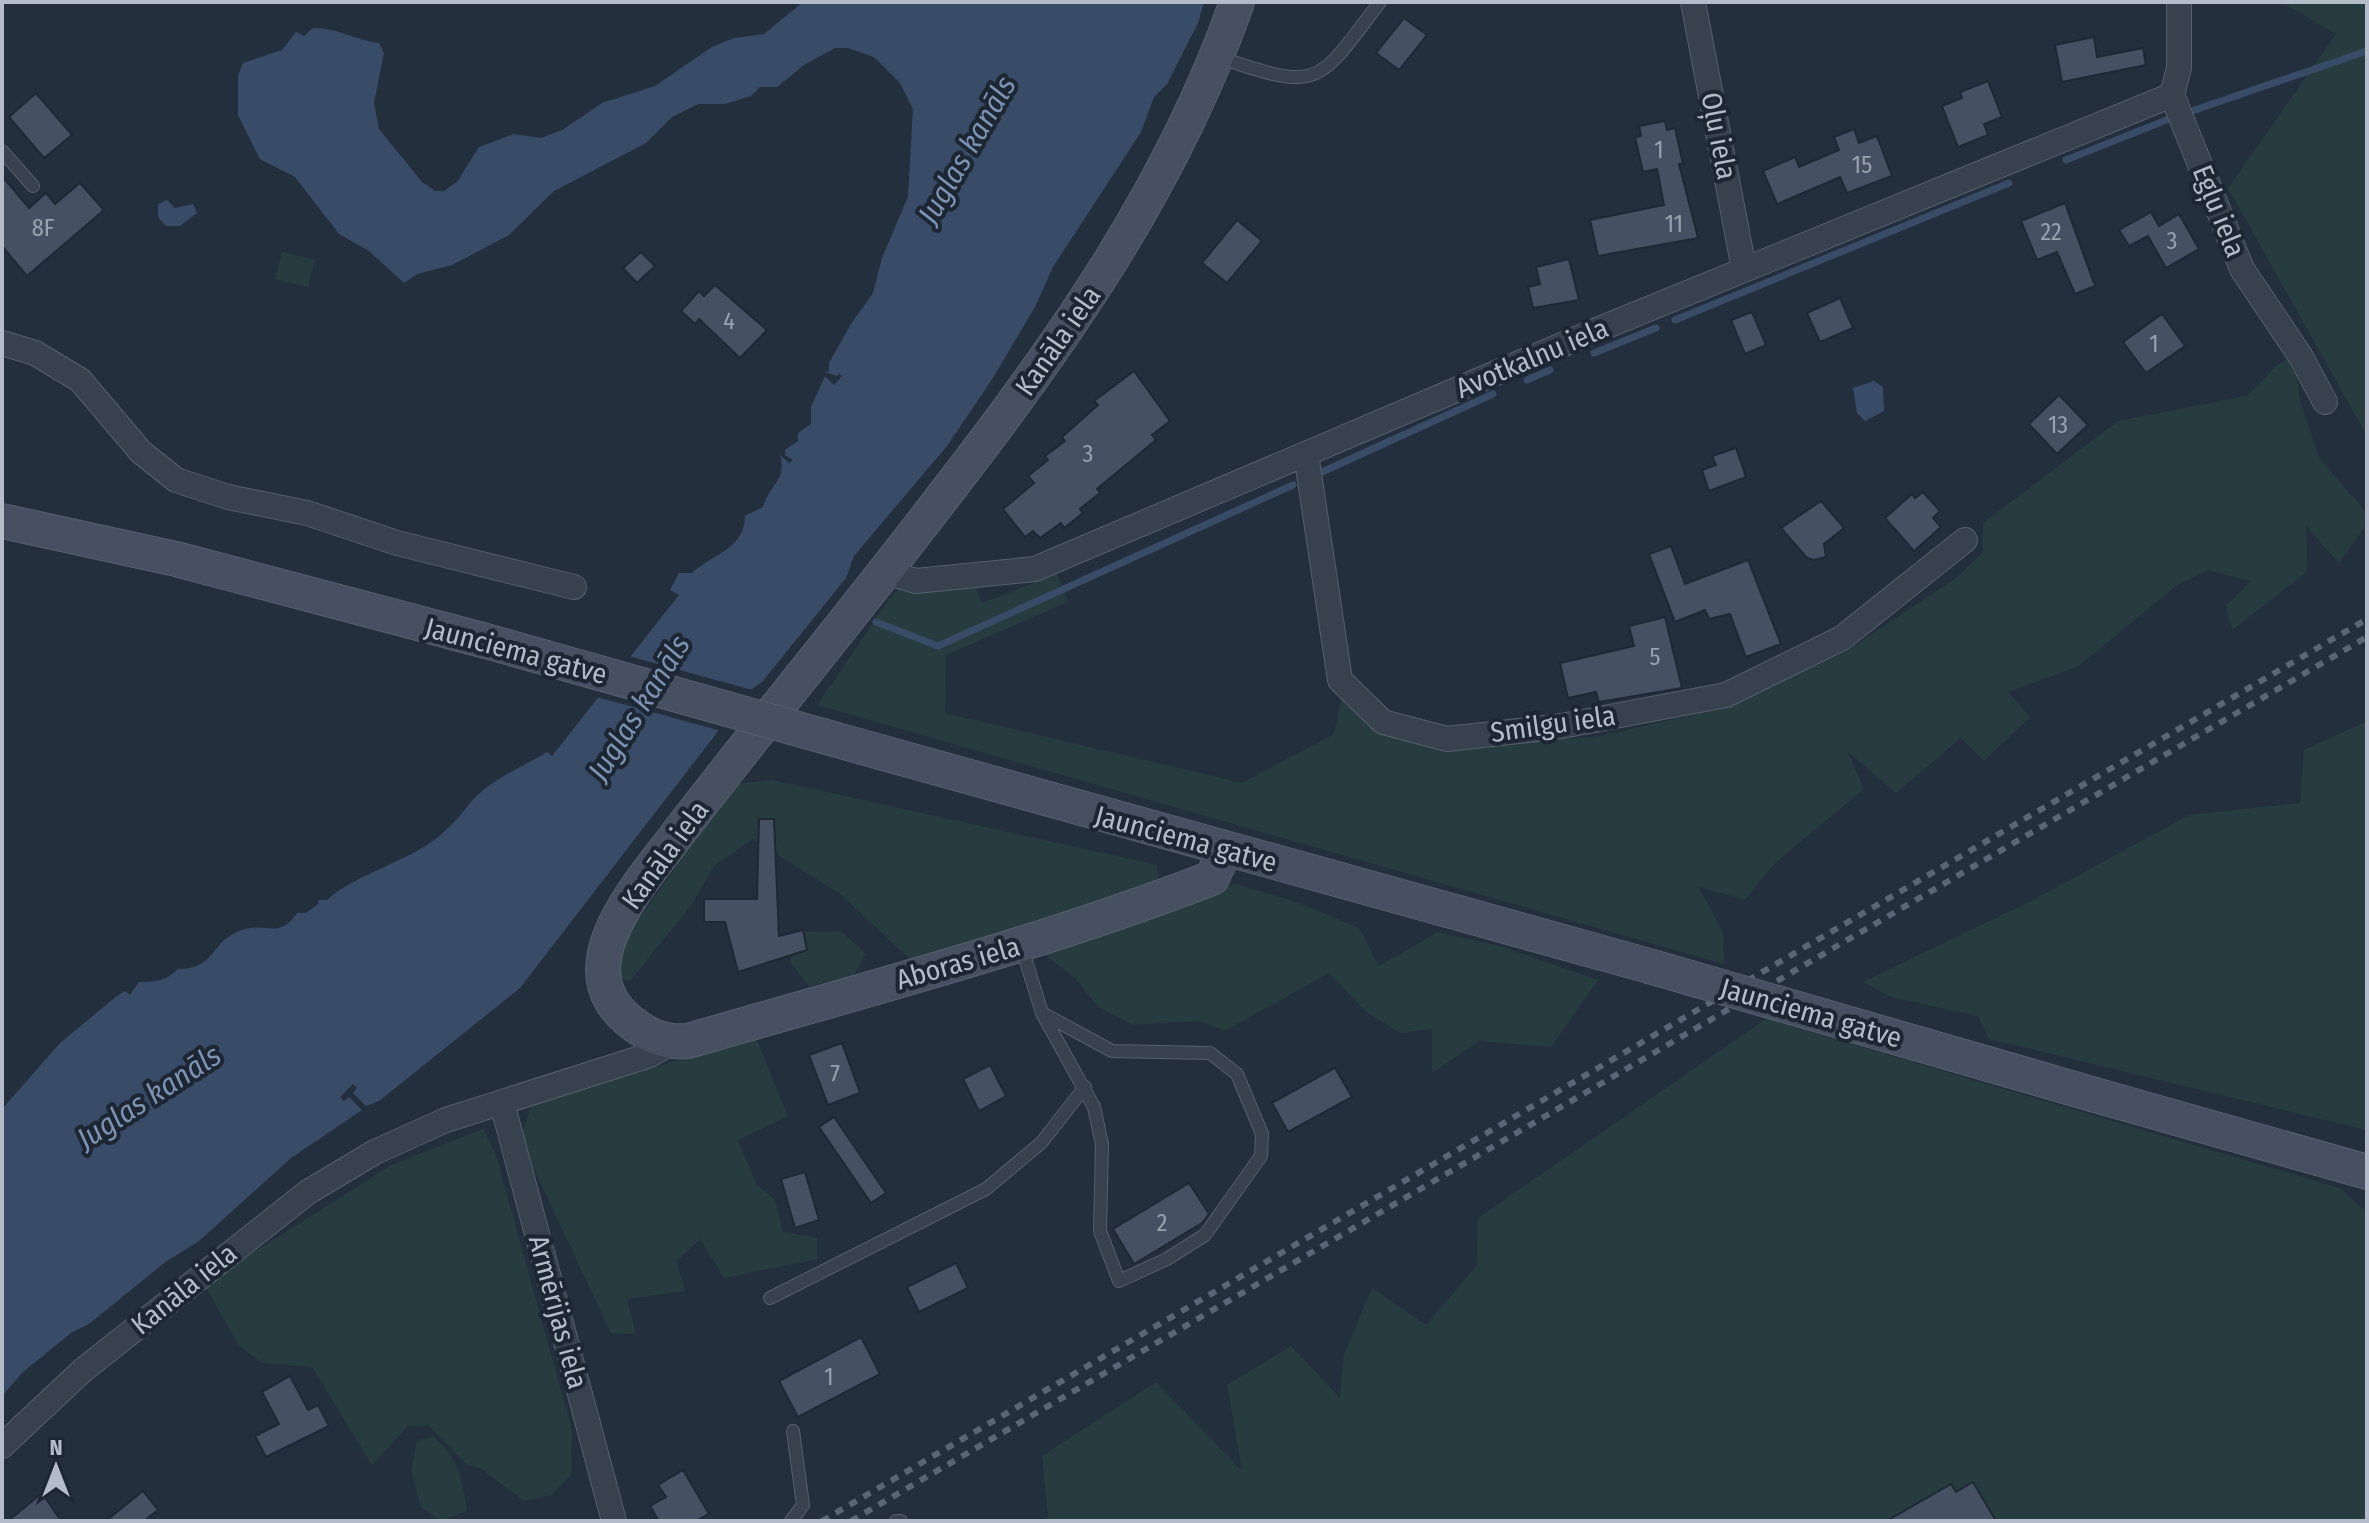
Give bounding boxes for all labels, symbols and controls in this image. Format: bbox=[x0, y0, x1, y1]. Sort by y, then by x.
water label: Juglas kanāls bbox=[909, 69, 1024, 232]
street label: Oļu iela bbox=[1693, 90, 1744, 183]
house number: 1 bbox=[1654, 136, 1664, 164]
house number: 15 bbox=[1852, 151, 1872, 179]
street label: Egļu iela bbox=[2185, 160, 2252, 262]
house number: 11 bbox=[1665, 210, 1683, 238]
house number: 8F bbox=[32, 214, 55, 242]
house number: 22 bbox=[2040, 218, 2062, 246]
house number: 3 bbox=[2167, 227, 2177, 255]
street label: Kanāla iela bbox=[1008, 280, 1108, 402]
house number: 4 bbox=[723, 307, 735, 335]
street label: Avotkalnu iela bbox=[1451, 311, 1613, 405]
house number: 1 bbox=[2149, 330, 2159, 358]
house number: 13 bbox=[2048, 411, 2068, 439]
house number: 3 bbox=[1083, 440, 1093, 468]
street label: Jaunciema gatve bbox=[421, 611, 611, 691]
water label: Juglas kanāls bbox=[579, 628, 698, 789]
house number: 5 bbox=[1649, 643, 1661, 671]
street label: Smilgu iela bbox=[1488, 699, 1618, 749]
street label: Kanāla iela bbox=[615, 794, 715, 916]
street label: Jaunciema gatve bbox=[1091, 799, 1281, 879]
street label: Aboras iela bbox=[892, 930, 1024, 996]
street label: Jaunciema gatve bbox=[1717, 971, 1905, 1055]
water label: Juglas kanāls bbox=[69, 1037, 228, 1158]
house number: 7 bbox=[830, 1060, 840, 1088]
house number: 2 bbox=[1157, 1209, 1167, 1237]
street label: Armērijas iela bbox=[522, 1232, 594, 1392]
street label: Kanāla iela bbox=[125, 1237, 243, 1341]
house number: 1 bbox=[824, 1363, 834, 1391]
north arrow bbox=[16, 1427, 96, 1507]
text: N bbox=[49, 1434, 63, 1461]

